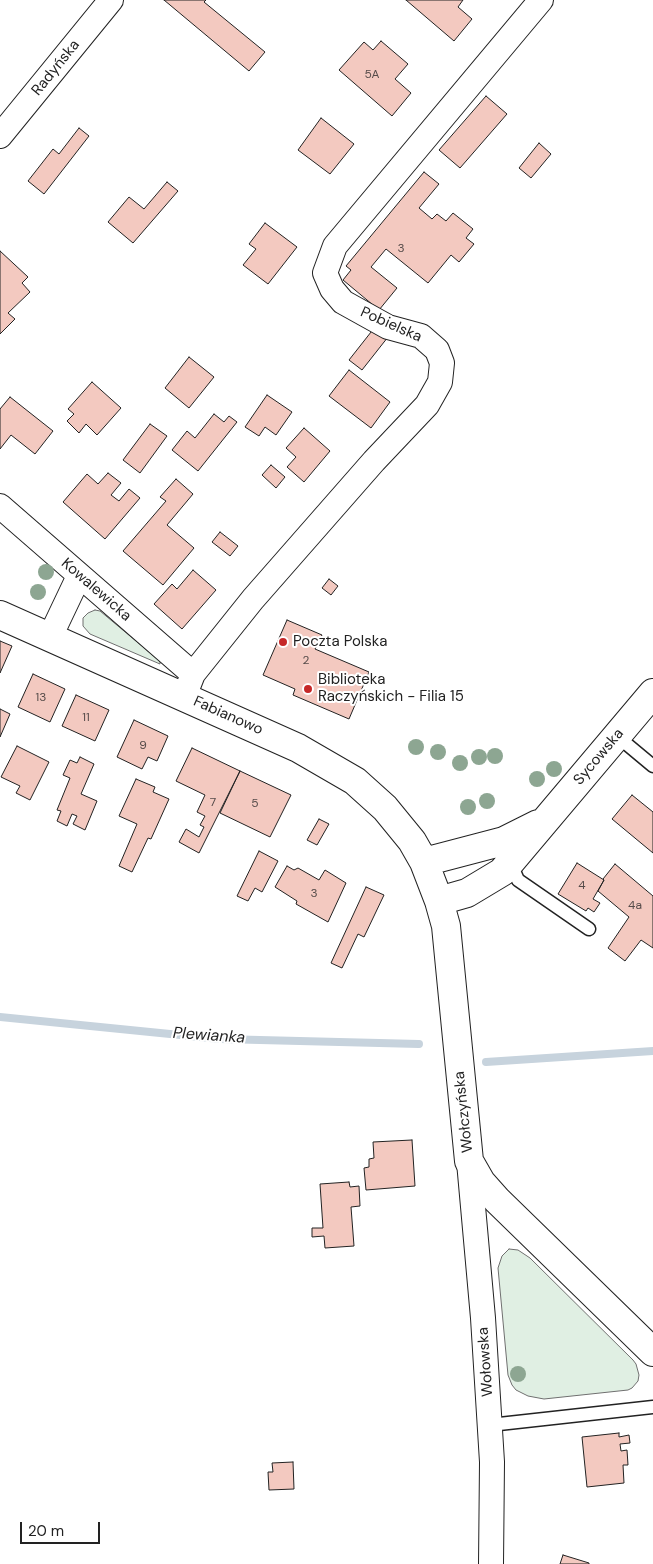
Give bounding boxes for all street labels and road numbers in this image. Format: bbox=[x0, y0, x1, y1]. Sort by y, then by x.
street label: Radyńska bbox=[28, 37, 84, 99]
street label: Pobielska bbox=[358, 304, 424, 346]
street label: Kowalewicka bbox=[57, 555, 135, 625]
street label: Fabianowo bbox=[190, 693, 266, 739]
street label: Sycowska bbox=[570, 725, 628, 789]
street label: Wołczyńska bbox=[451, 1070, 477, 1154]
street label: Wołowska bbox=[475, 1327, 497, 1397]

